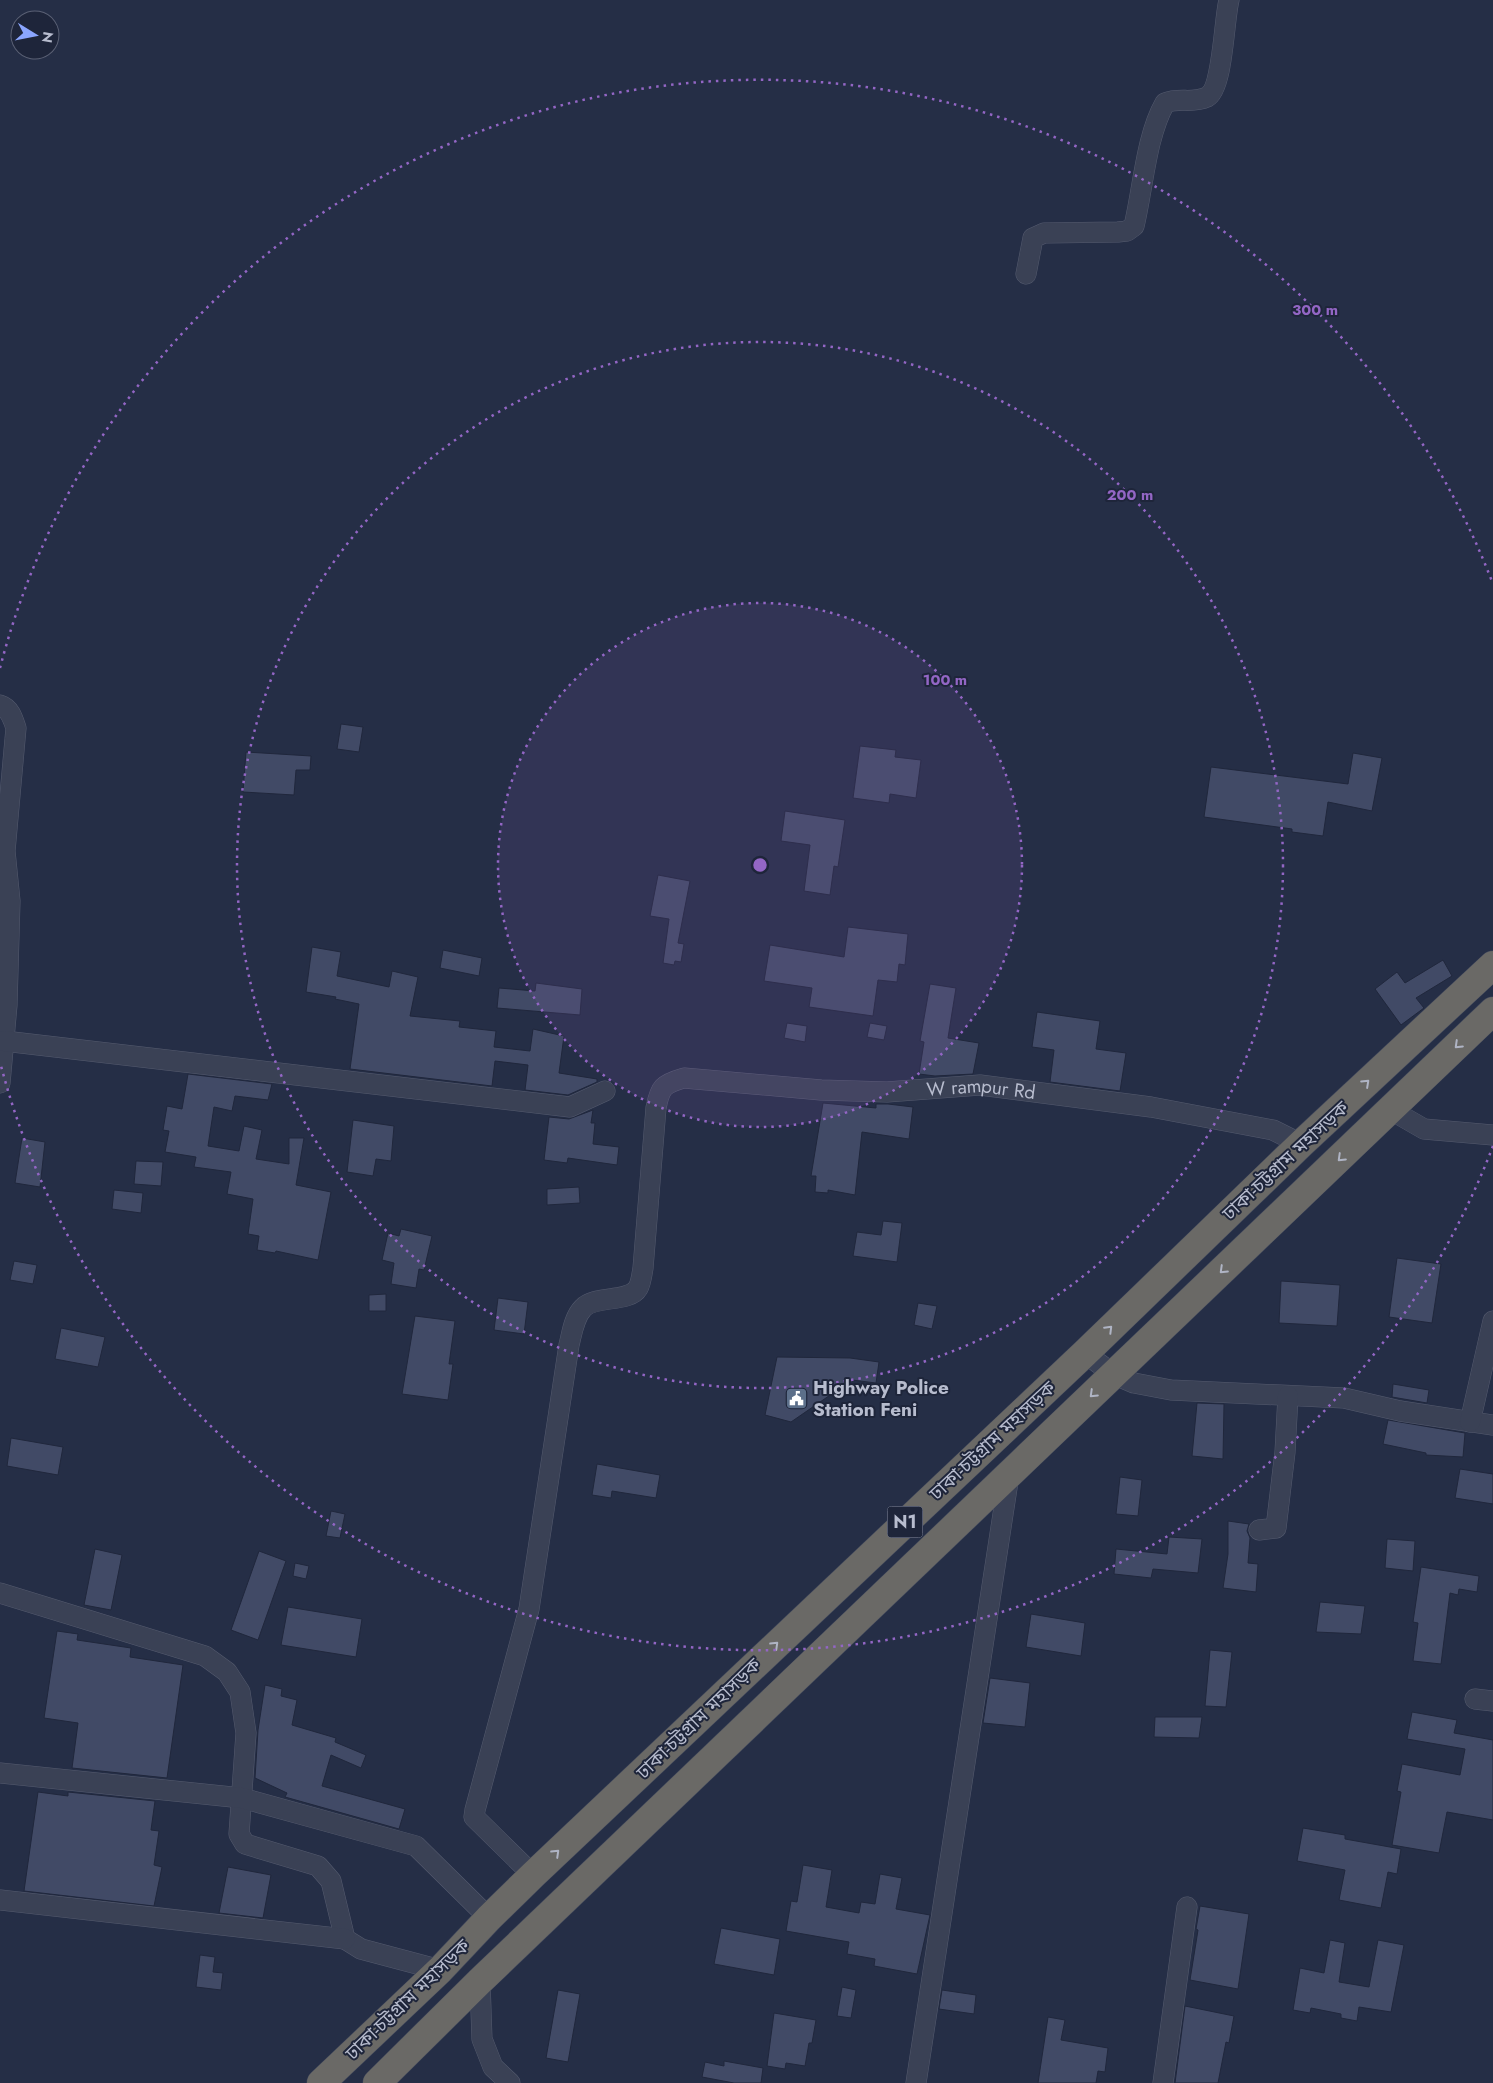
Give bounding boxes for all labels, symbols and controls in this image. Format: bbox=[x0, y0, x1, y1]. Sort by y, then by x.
north arrow bbox=[10, 10, 60, 60]
text: N bbox=[37, 30, 59, 44]
text: 300 m bbox=[1292, 299, 1338, 321]
text: 200 m bbox=[1107, 484, 1153, 506]
text: 100 m bbox=[923, 669, 967, 691]
centre of rings bbox=[751, 856, 769, 874]
one-way arrow bbox=[1455, 1039, 1464, 1048]
street label: W rampur Rd bbox=[925, 1072, 1037, 1106]
one-way arrow bbox=[1360, 1080, 1369, 1089]
street label: ঢাকা-চট্টগ্রাম মহাসড়ক bbox=[1215, 1094, 1355, 1227]
one-way arrow bbox=[1337, 1152, 1346, 1161]
one-way arrow bbox=[1220, 1264, 1229, 1273]
one-way arrow bbox=[1103, 1325, 1112, 1334]
place label: Highway Police Station Feni bbox=[813, 1374, 949, 1423]
street label: ঢাকা-চট্টগ্রাম মহাসড়ক bbox=[922, 1374, 1062, 1507]
public building icon: Highway Police Station Feni bbox=[785, 1386, 809, 1410]
one-way arrow bbox=[1089, 1388, 1098, 1397]
road number: N1 bbox=[888, 1506, 922, 1538]
one-way arrow bbox=[770, 1642, 779, 1651]
street label: ঢাকা-চট্টগ্রাম মহাসড়ক bbox=[629, 1651, 767, 1786]
one-way arrow bbox=[550, 1850, 559, 1859]
street label: ঢাকা-চট্টগ্রাম মহাসড়ক bbox=[338, 1932, 476, 2067]

